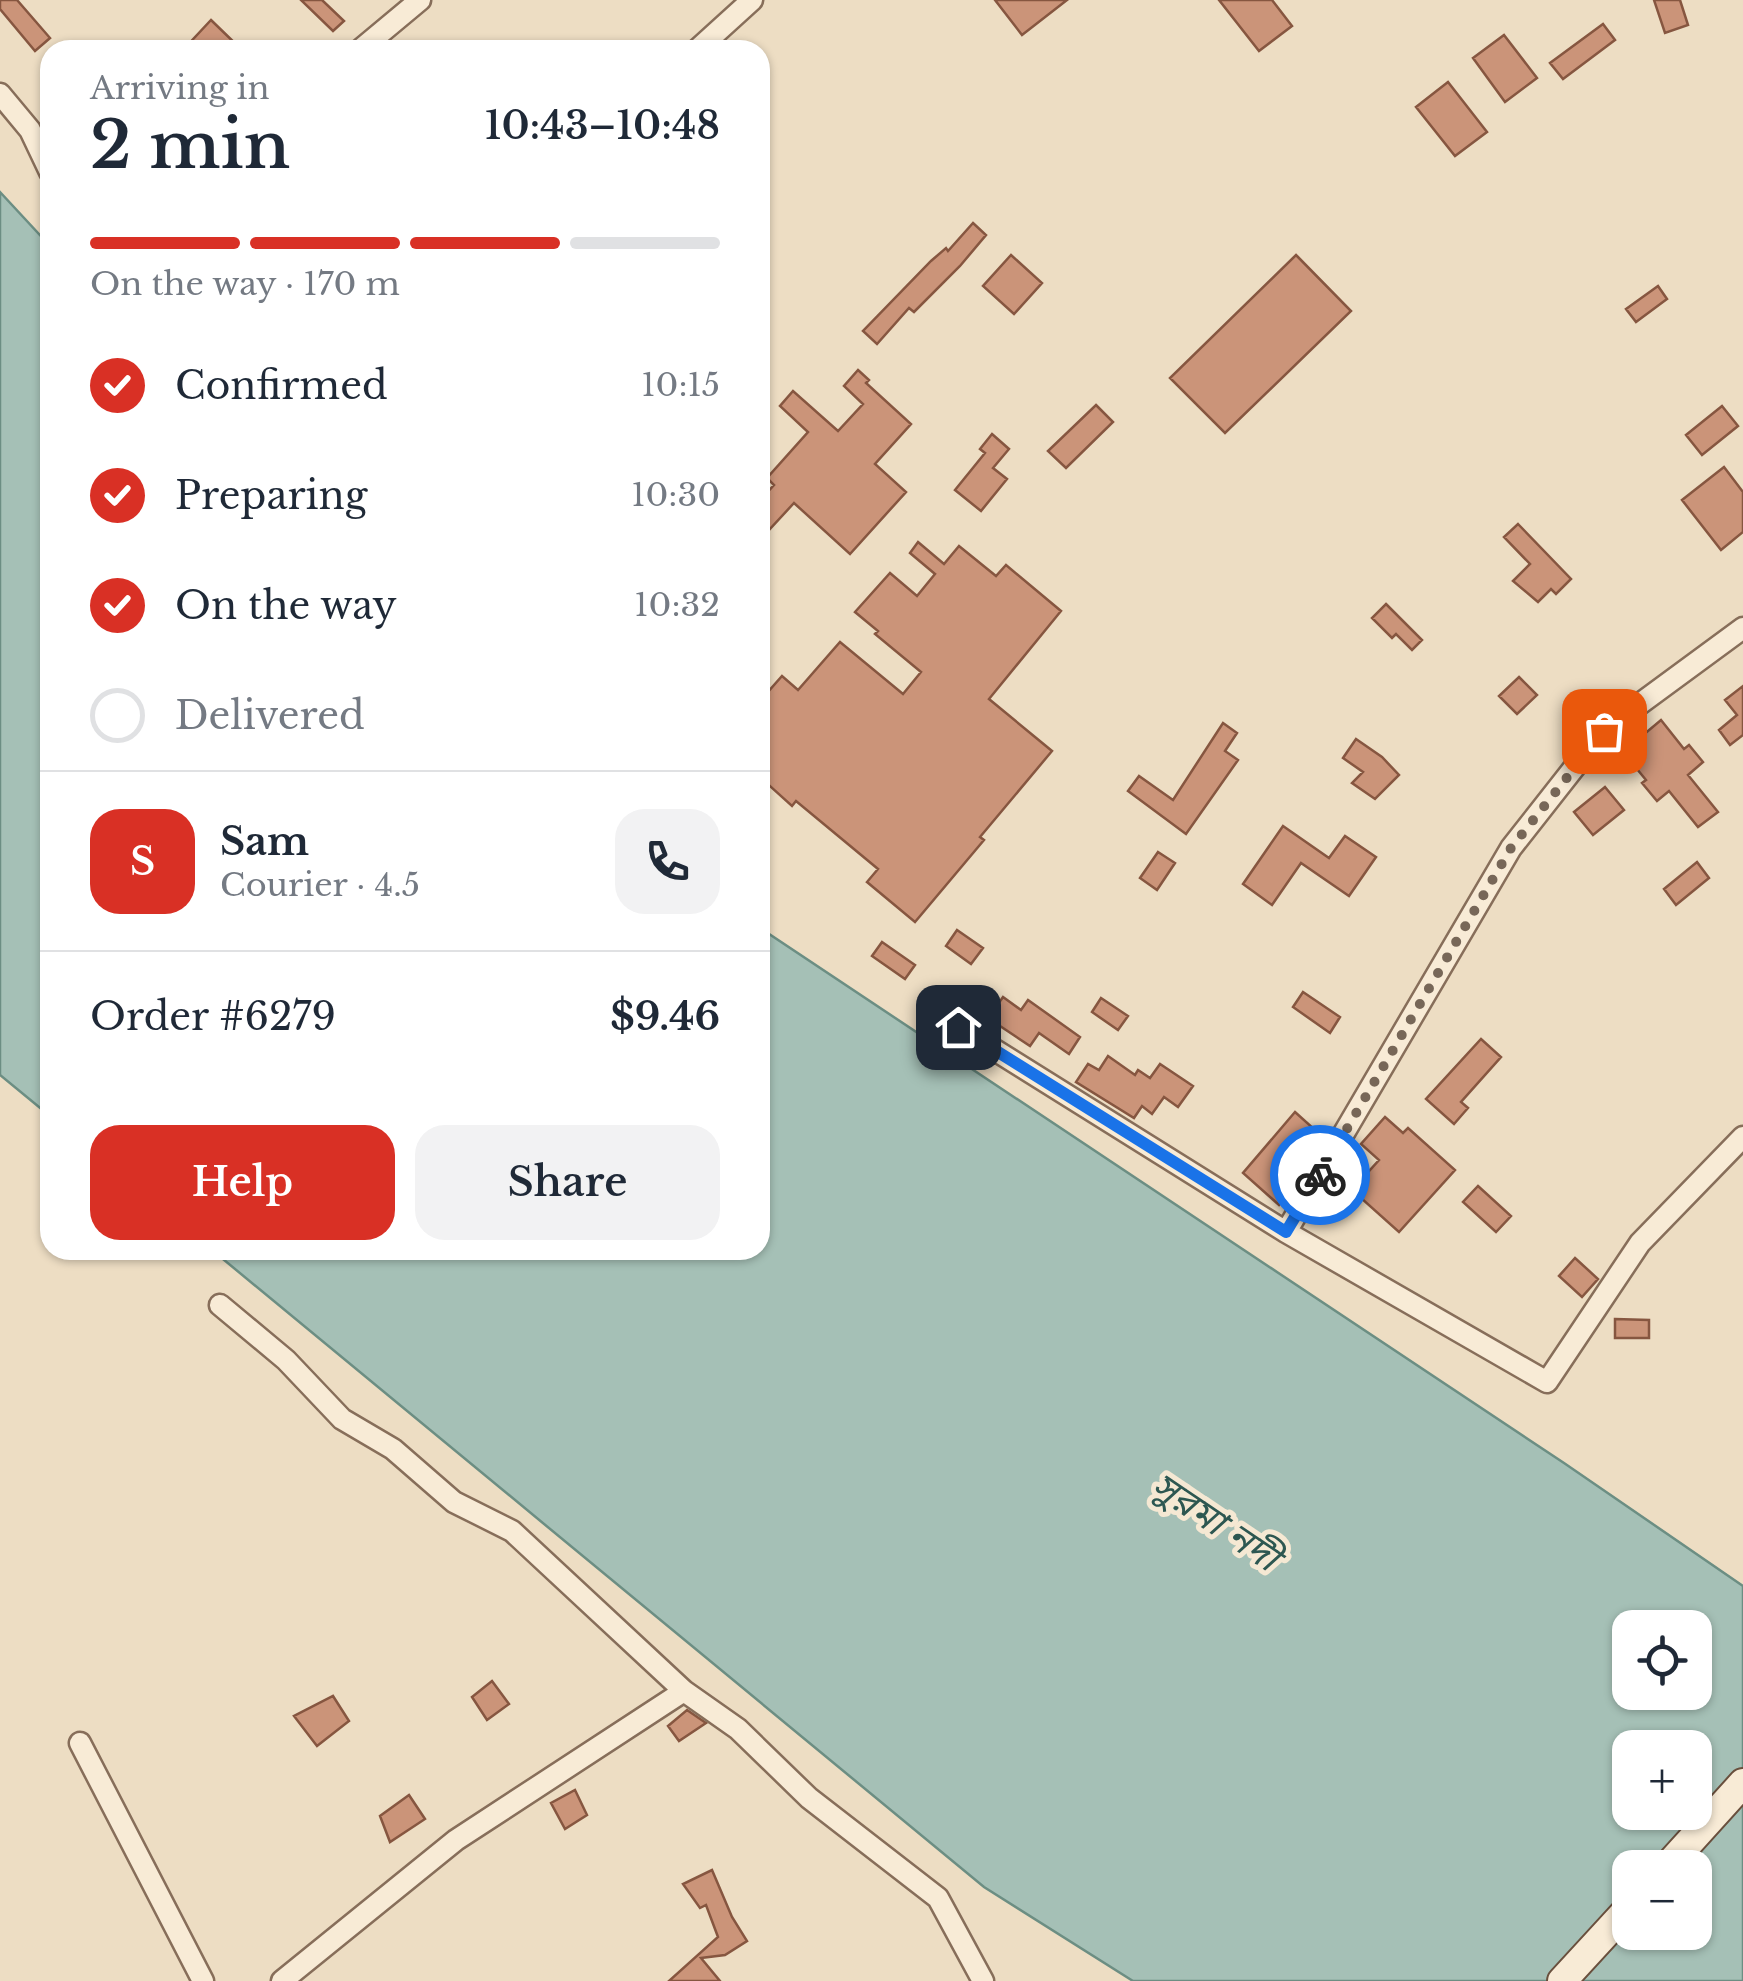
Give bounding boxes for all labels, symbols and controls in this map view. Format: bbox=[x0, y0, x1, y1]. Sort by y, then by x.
text: Arriving in bbox=[90, 68, 269, 108]
text: 10:43–10:48 bbox=[485, 102, 720, 149]
text: 2 min bbox=[90, 105, 290, 186]
text: On the way · 170 m bbox=[90, 264, 400, 304]
icon: check bbox=[90, 358, 145, 413]
text: Confirmed bbox=[175, 362, 388, 409]
text: 10:15 bbox=[641, 365, 720, 405]
icon: check bbox=[90, 468, 145, 523]
text: Preparing bbox=[175, 472, 367, 519]
text: 10:30 bbox=[631, 475, 720, 515]
icon: check bbox=[90, 578, 145, 633]
text: On the way bbox=[175, 582, 397, 629]
text: 10:32 bbox=[634, 585, 720, 625]
pin bbox=[1562, 689, 1647, 774]
text: Delivered bbox=[175, 692, 365, 739]
icon: bag bbox=[1577, 704, 1632, 759]
button: phone bbox=[615, 809, 720, 914]
text: Sam bbox=[220, 818, 309, 865]
text: S bbox=[130, 838, 155, 885]
text: Courier · 4.5 bbox=[220, 865, 420, 905]
pin bbox=[916, 985, 1001, 1070]
text: Order #6279 bbox=[90, 993, 336, 1040]
text: $9.46 bbox=[610, 993, 720, 1040]
icon: home bbox=[931, 1000, 986, 1055]
button: Help bbox=[90, 1125, 395, 1240]
button: Share bbox=[415, 1125, 720, 1240]
courier bbox=[1270, 1125, 1370, 1225]
icon: bike bbox=[1293, 1148, 1348, 1203]
water label: সুরমা নদী bbox=[1143, 1461, 1295, 1585]
map controls bbox=[1612, 1610, 1712, 1950]
button: locate bbox=[1612, 1610, 1712, 1710]
button: + bbox=[1612, 1730, 1712, 1830]
button: − bbox=[1612, 1850, 1712, 1950]

